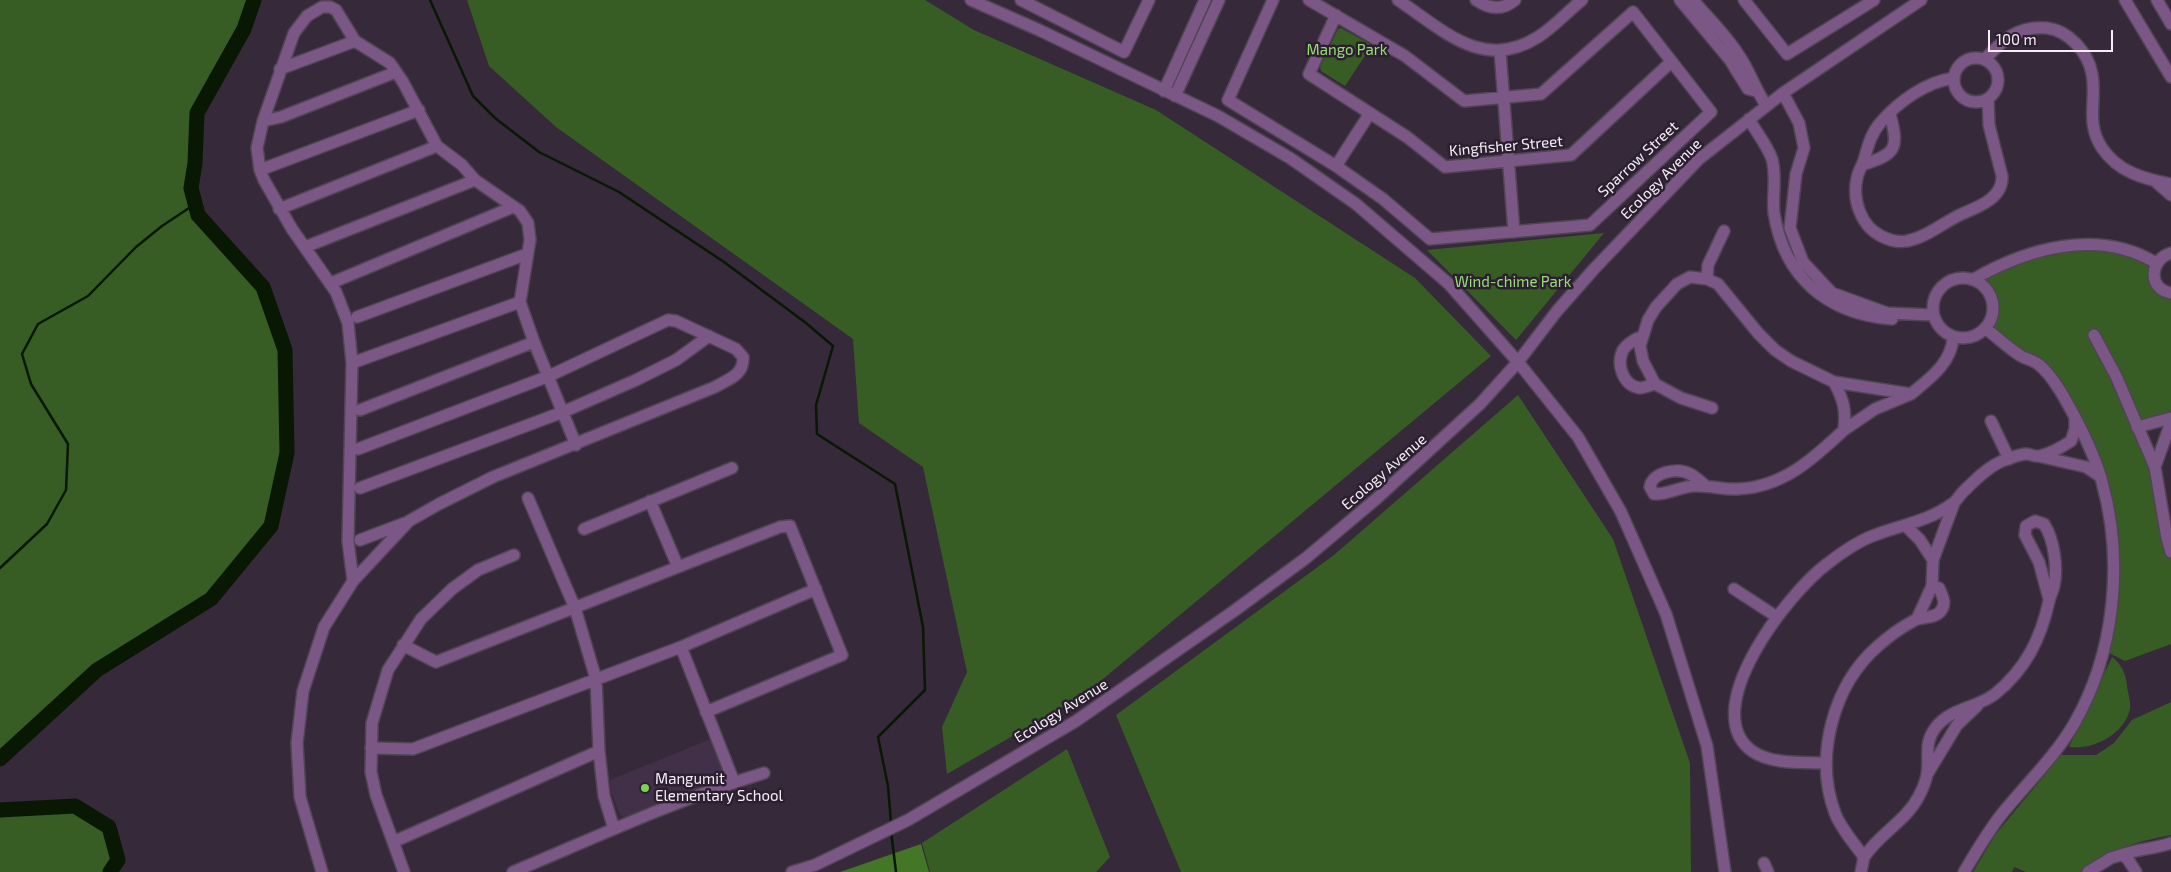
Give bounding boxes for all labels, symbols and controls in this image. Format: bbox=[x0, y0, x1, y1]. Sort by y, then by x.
scale bar bbox=[1991, 20, 2116, 52]
text: 100 m bbox=[1996, 30, 2037, 48]
park label: Mango Park bbox=[1307, 41, 1387, 59]
street label: Sparrow Street bbox=[1594, 117, 1682, 201]
street label: Kingfisher Street bbox=[1448, 132, 1564, 160]
street label: Ecology Avenue bbox=[1617, 135, 1705, 223]
park label: Wind-chime Park bbox=[1455, 273, 1571, 291]
street label: Ecology Avenue bbox=[1338, 430, 1430, 514]
street label: Ecology Avenue bbox=[1011, 675, 1111, 747]
place label: Mangumit Elementary School bbox=[655, 770, 783, 805]
marker: Mangumit Elementary School bbox=[639, 782, 651, 794]

